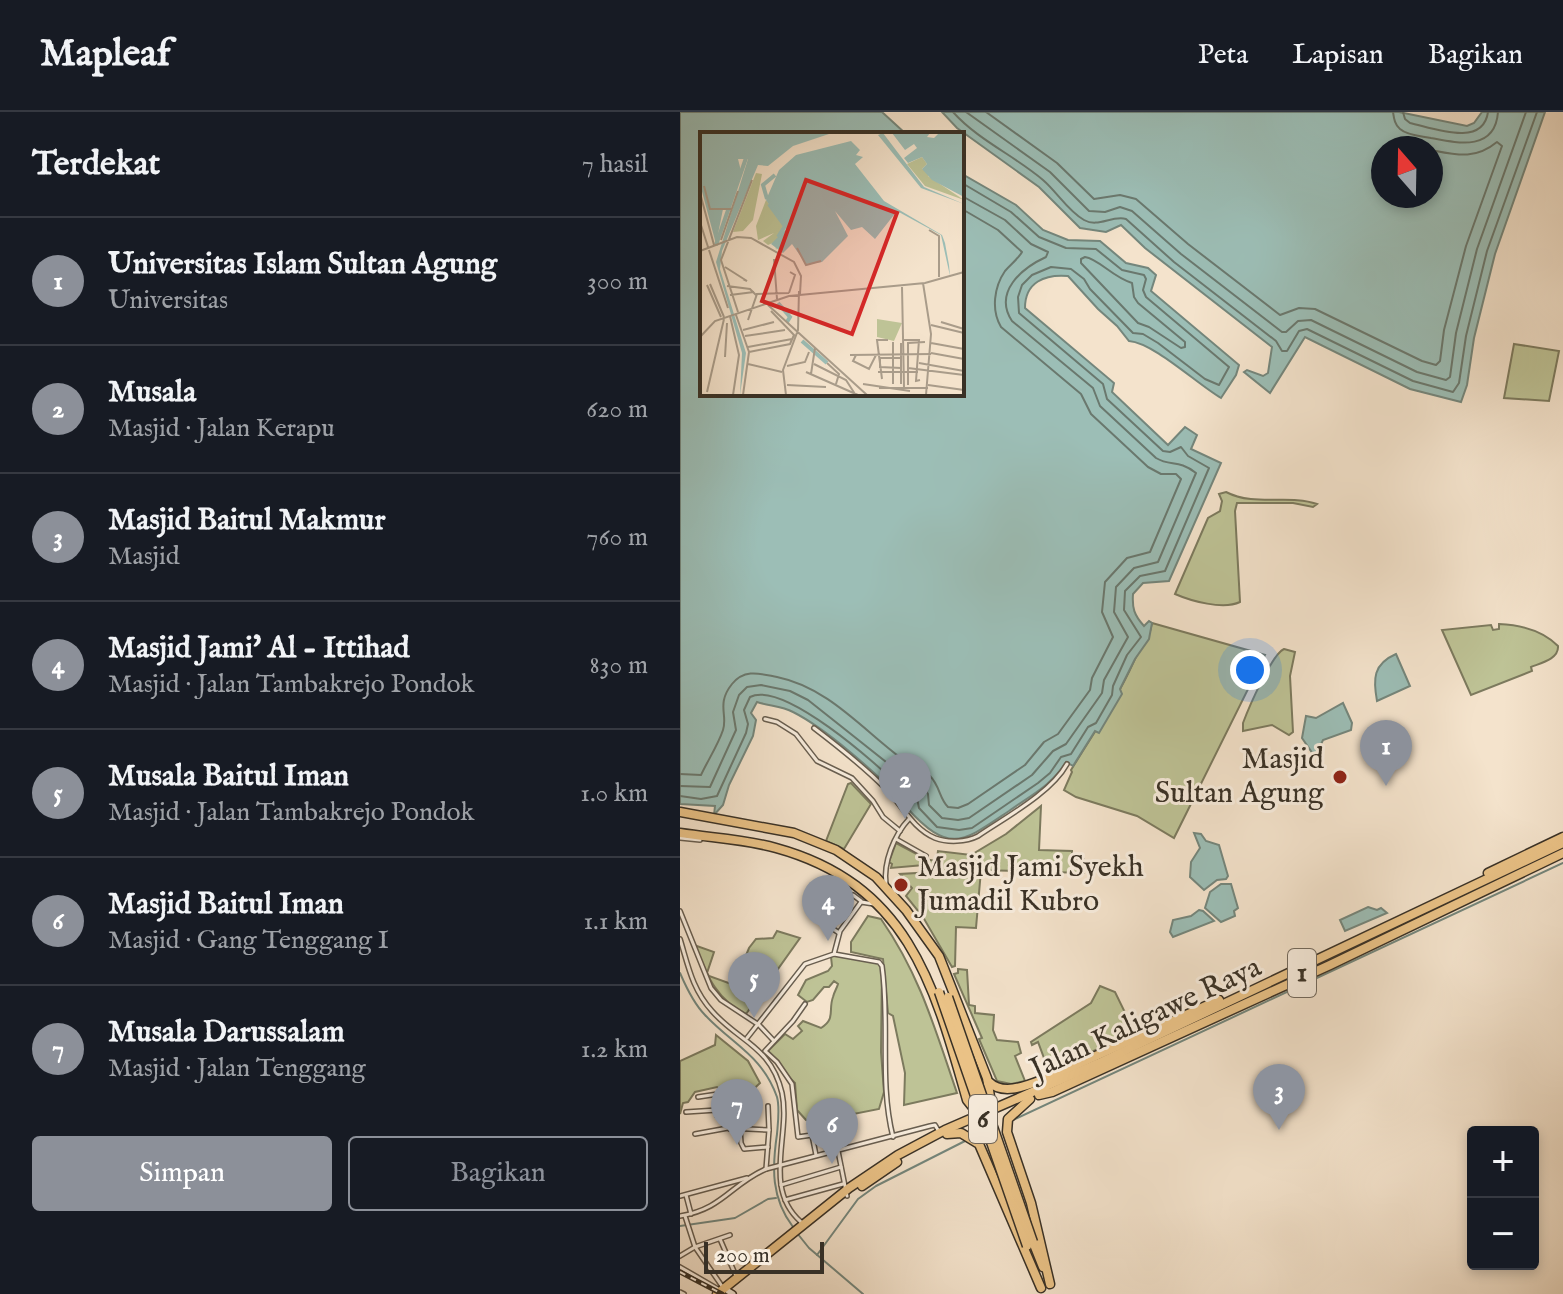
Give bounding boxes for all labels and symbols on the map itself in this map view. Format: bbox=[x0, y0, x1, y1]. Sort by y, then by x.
inset map bbox=[700, 132, 964, 396]
north arrow bbox=[1371, 136, 1443, 208]
your location bbox=[1230, 650, 1270, 690]
pin: 1 bbox=[1360, 720, 1412, 786]
place label: Masjid Sultan Agung bbox=[1155, 741, 1325, 813]
pin: 2 bbox=[879, 753, 931, 819]
marker: Masjid Sultan Agung bbox=[1331, 768, 1349, 786]
place label: Masjid Jami Syekh Jumadil Kubro bbox=[914, 849, 1144, 921]
pin: 4 bbox=[802, 875, 854, 941]
marker: Masjid Jami Syekh Jumadil Kubro bbox=[892, 876, 910, 894]
street label: Jalan Kaligawe Raya bbox=[1022, 949, 1268, 1090]
road number: 1 bbox=[1288, 949, 1316, 997]
pin: 5 bbox=[728, 952, 780, 1018]
pin: 3 bbox=[1253, 1064, 1305, 1130]
pin: 7 bbox=[711, 1079, 763, 1145]
road number: 6 bbox=[969, 1095, 997, 1143]
pin: 6 bbox=[806, 1098, 858, 1164]
scale bar bbox=[704, 1238, 824, 1274]

